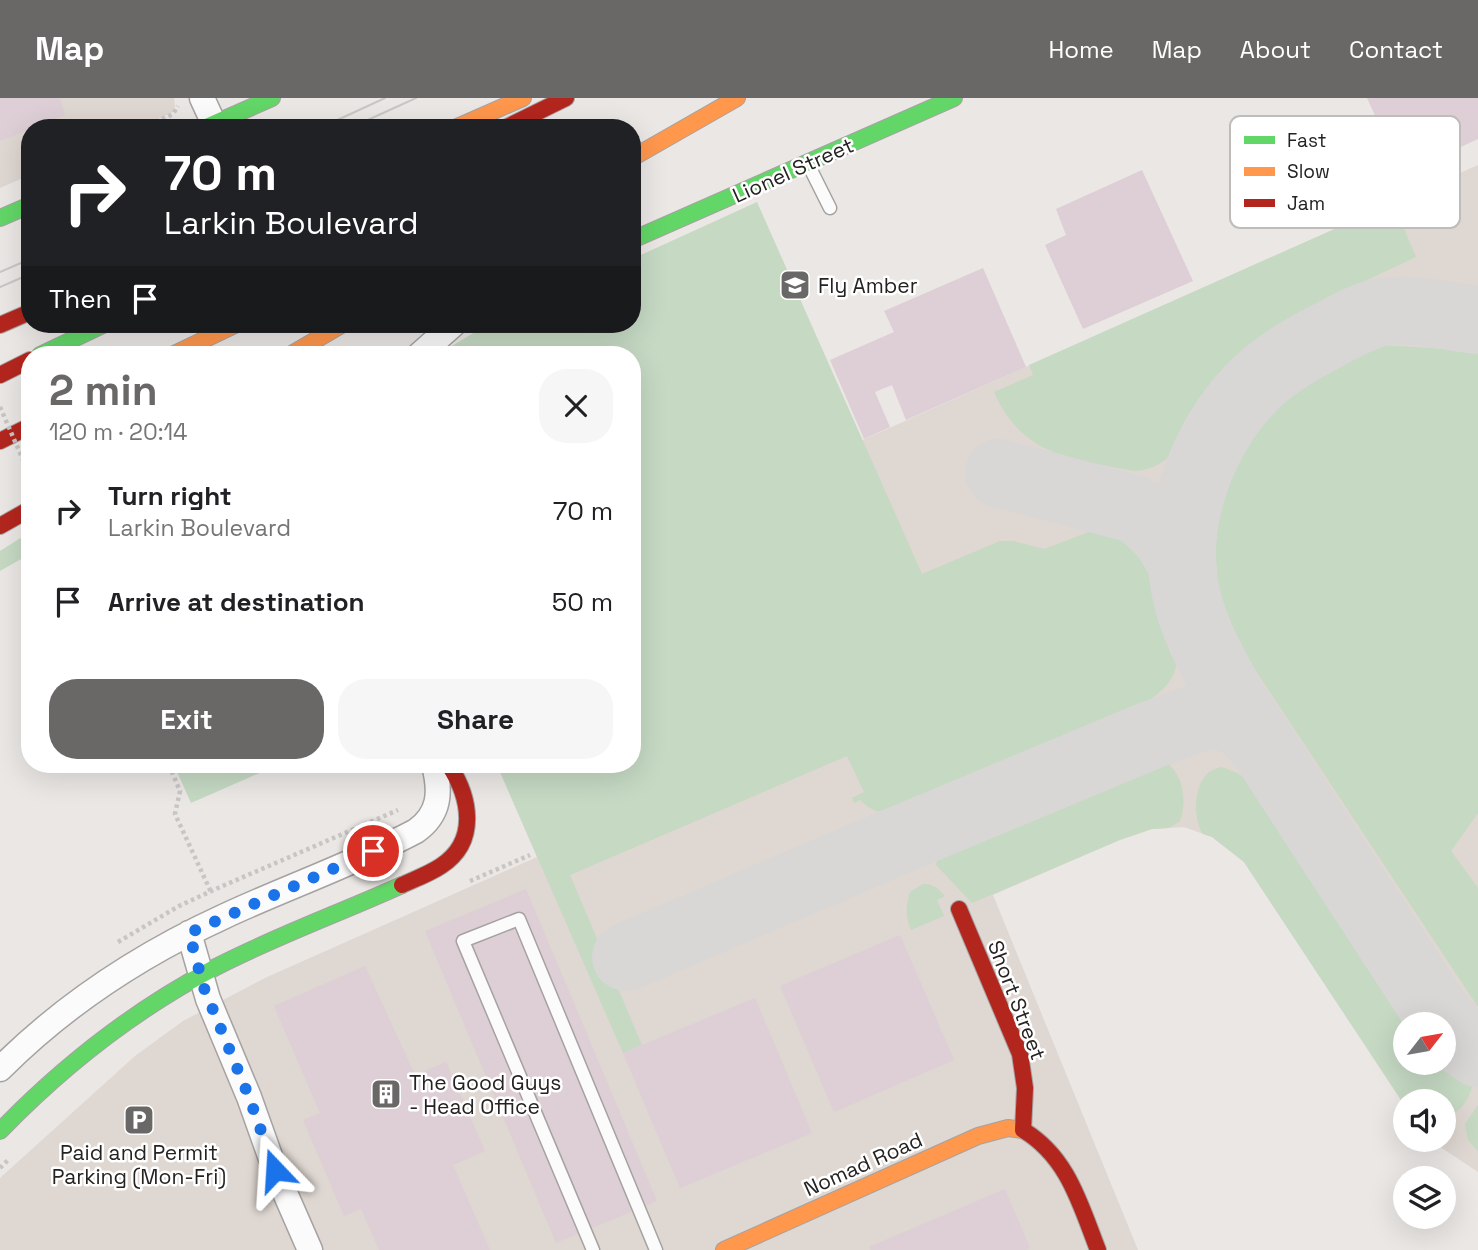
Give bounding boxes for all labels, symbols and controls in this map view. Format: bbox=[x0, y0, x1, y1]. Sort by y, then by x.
text: Map bbox=[35, 28, 104, 70]
text: Home bbox=[1048, 34, 1114, 65]
text: Map bbox=[1152, 34, 1202, 65]
text: About bbox=[1240, 34, 1311, 65]
text: Contact bbox=[1349, 34, 1443, 65]
legend bbox=[1230, 116, 1460, 228]
text: Fast bbox=[1287, 128, 1327, 153]
street label: Lionel Street bbox=[728, 131, 858, 209]
text: 70 m bbox=[164, 142, 277, 204]
icon: right bbox=[49, 147, 140, 238]
text: Slow bbox=[1287, 159, 1330, 184]
text: Jam bbox=[1287, 191, 1325, 216]
text: Larkin Boulevard bbox=[164, 203, 419, 243]
school or university icon: Fly Amber bbox=[778, 268, 812, 302]
place label: Fly Amber bbox=[818, 272, 918, 299]
icon: arrive bbox=[126, 280, 164, 318]
text: Then bbox=[49, 282, 112, 316]
text: 2 min bbox=[49, 364, 158, 417]
button: close bbox=[539, 369, 613, 443]
text: 120 m · 20:14 bbox=[49, 417, 187, 447]
text: Turn right bbox=[108, 479, 232, 513]
icon: right bbox=[49, 492, 87, 530]
text: 70 m bbox=[553, 494, 613, 528]
text: Larkin Boulevard bbox=[108, 513, 291, 543]
icon: arrive bbox=[49, 583, 87, 621]
text: Arrive at destination bbox=[108, 585, 365, 619]
text: 50 m bbox=[552, 585, 613, 619]
button: Exit bbox=[49, 679, 324, 759]
button: Share bbox=[338, 679, 613, 759]
pin bbox=[343, 821, 403, 881]
icon: arrive bbox=[354, 832, 392, 870]
street label: Short Street bbox=[982, 936, 1052, 1064]
north arrow bbox=[1393, 1012, 1456, 1074]
map controls bbox=[1393, 1012, 1456, 1229]
place label: The Good Guys - Head Office bbox=[409, 1069, 561, 1120]
building icon: The Good Guys - Head Office bbox=[369, 1077, 403, 1111]
button: sound bbox=[1393, 1089, 1456, 1152]
parking icon: Paid and Permit Parking (Mon-Fri) bbox=[122, 1103, 156, 1137]
street label: Nomad Road bbox=[799, 1126, 927, 1202]
position arrow bbox=[238, 1133, 312, 1207]
place label: Paid and Permit Parking (Mon-Fri) bbox=[52, 1139, 226, 1190]
button: layers bbox=[1393, 1166, 1456, 1229]

